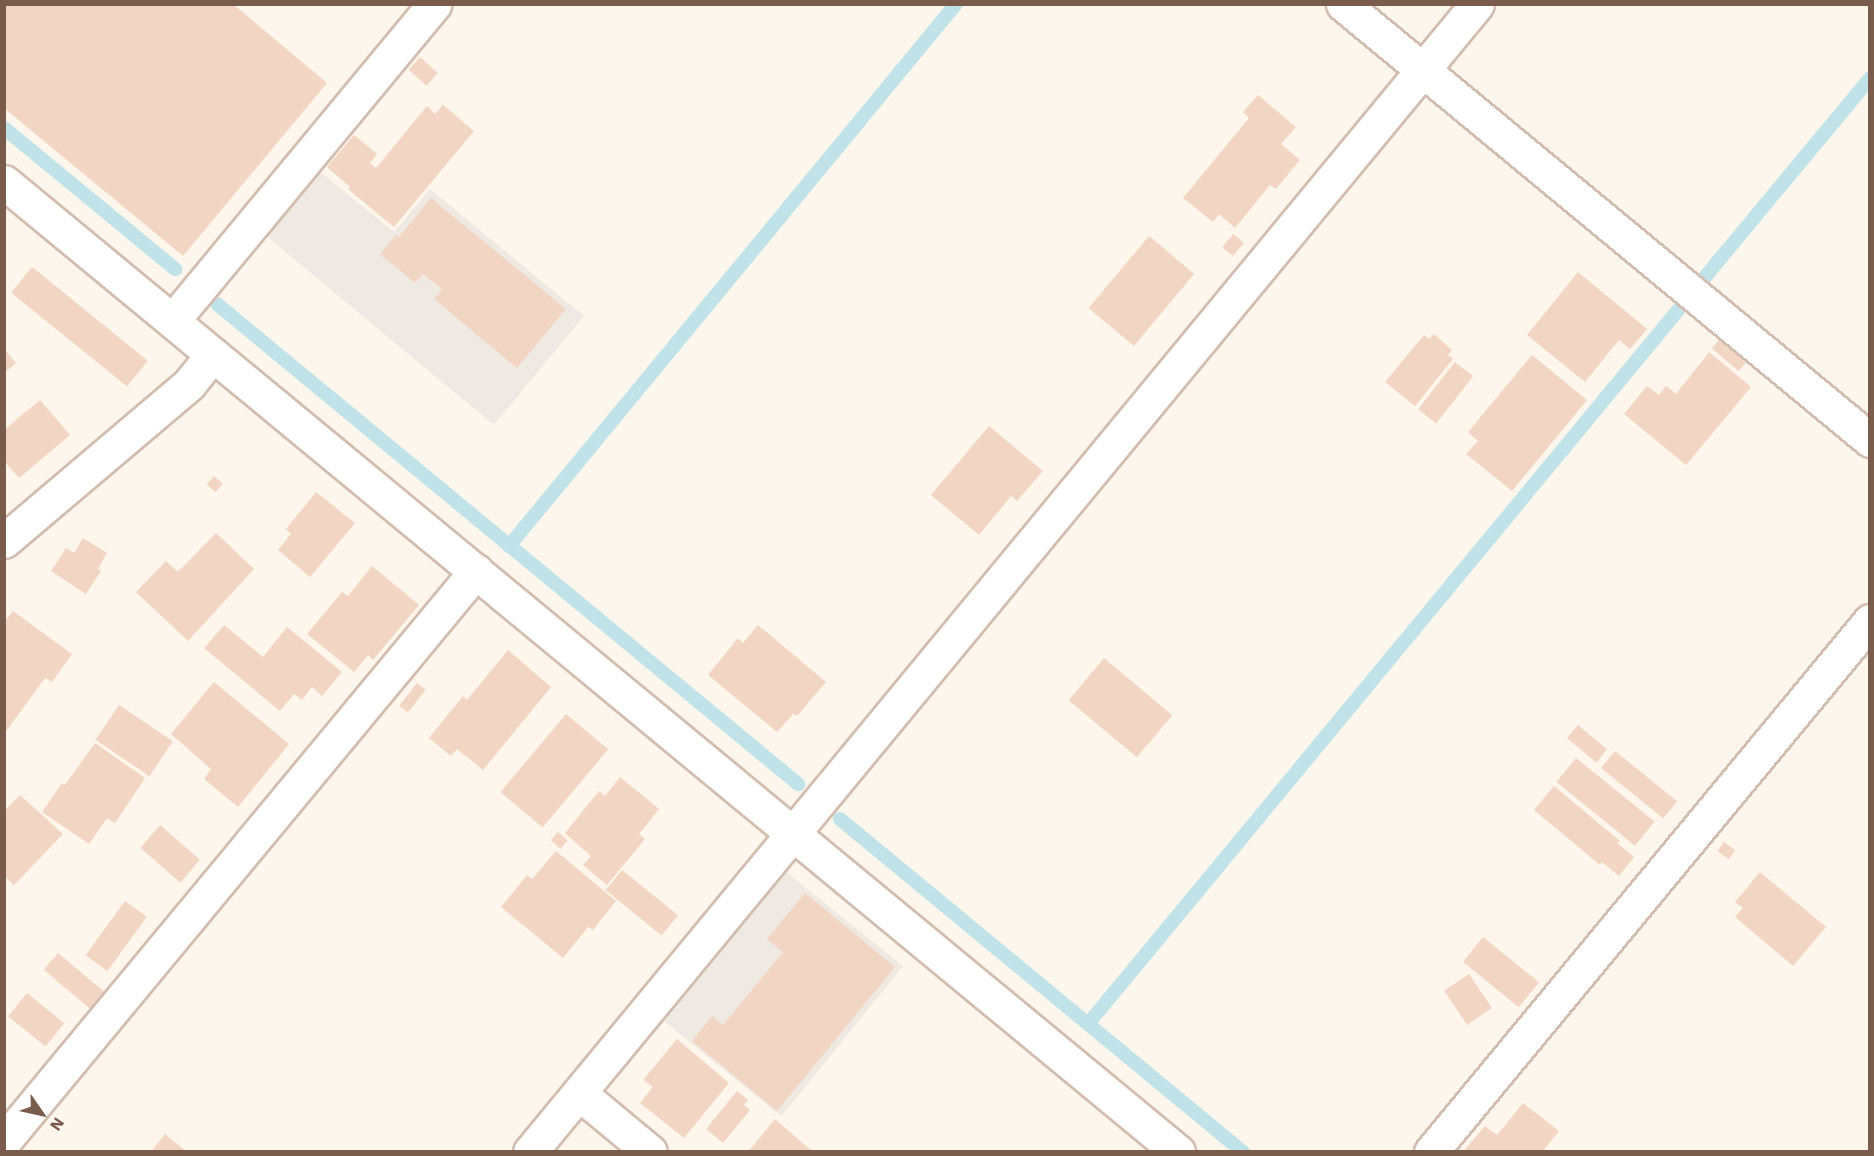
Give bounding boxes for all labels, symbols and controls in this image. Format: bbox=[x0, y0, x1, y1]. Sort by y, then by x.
north arrow bbox=[12, 1084, 72, 1144]
text: N bbox=[46, 1114, 69, 1135]

